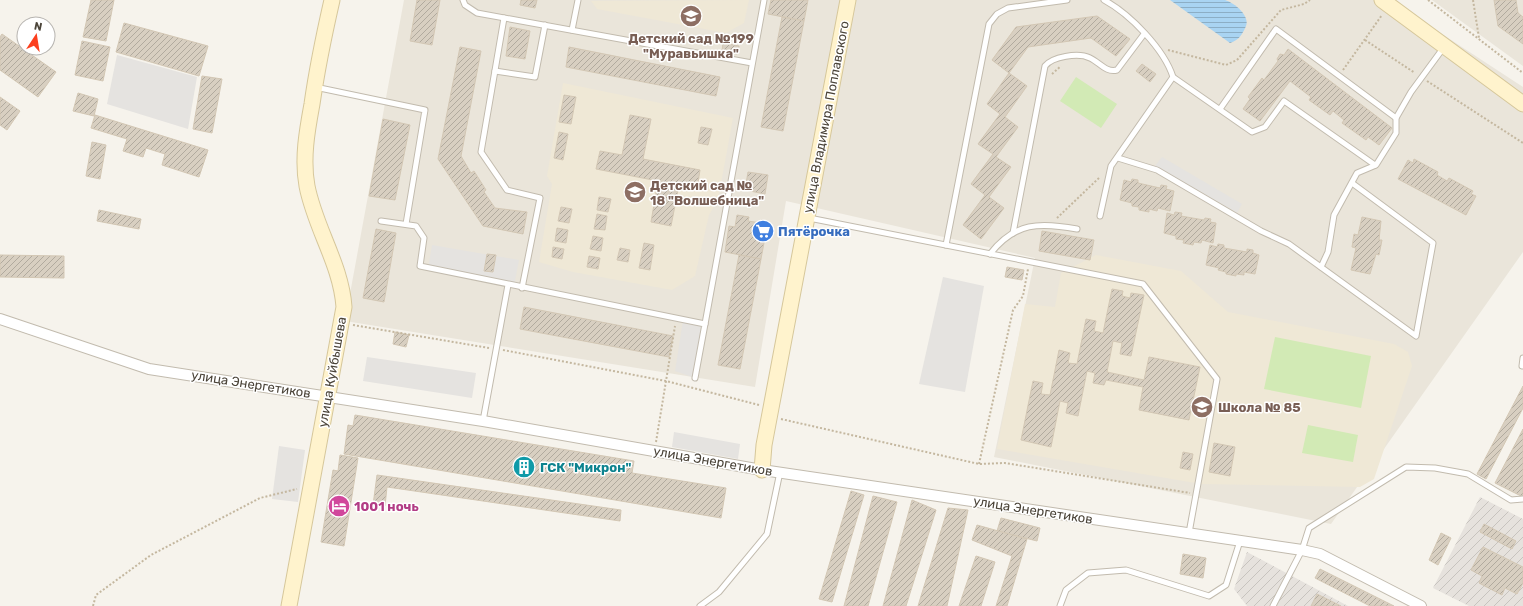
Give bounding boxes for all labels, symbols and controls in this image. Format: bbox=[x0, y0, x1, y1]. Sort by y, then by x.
school or university icon: Детский сад №199 "Муравьишка" bbox=[678, 3, 704, 29]
north arrow bbox=[16, 16, 56, 56]
text: N bbox=[33, 20, 43, 34]
street label: улица Владимира Поплавского bbox=[800, 20, 852, 214]
place label: Детский сад №199 "Муравьишка" bbox=[628, 31, 754, 61]
place label: Детский сад № 18 "Волшебница" bbox=[650, 178, 764, 208]
school or university icon: Детский сад № 18 "Волшебница" bbox=[622, 179, 648, 205]
supermarket icon: Пятёрочка bbox=[750, 218, 776, 244]
place label: Пятёрочка bbox=[778, 224, 850, 239]
street label: улица Куйбышева bbox=[315, 316, 349, 428]
street label: улица Энергетиков bbox=[190, 367, 312, 401]
school or university icon: Школа № 85 bbox=[1189, 394, 1215, 420]
place label: Школа № 85 bbox=[1218, 400, 1301, 415]
street label: улица Энергетиков bbox=[652, 443, 774, 479]
building icon: ГСК "Микрон" bbox=[511, 454, 537, 480]
place label: ГСК "Микрон" bbox=[540, 460, 631, 475]
hotel icon: 1001 ночь bbox=[326, 493, 352, 519]
street label: улица Энергетиков bbox=[972, 493, 1094, 527]
place label: 1001 ночь bbox=[354, 499, 419, 514]

